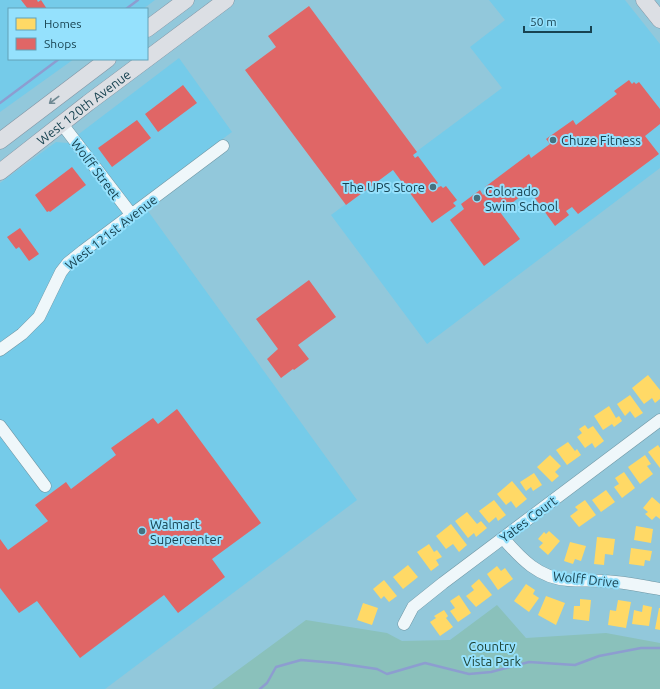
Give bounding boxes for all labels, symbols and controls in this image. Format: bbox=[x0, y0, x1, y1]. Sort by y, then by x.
legend bbox=[8, 8, 148, 60]
scale bar bbox=[524, 8, 591, 34]
text: 50 m bbox=[530, 15, 557, 28]
text: Homes bbox=[44, 17, 82, 30]
text: Shops bbox=[44, 37, 76, 50]
street label: West 120th Avenue bbox=[34, 67, 133, 147]
one-way arrow bbox=[49, 96, 60, 104]
place label: Chuze Fitness bbox=[561, 133, 641, 147]
marker: Chuze Fitness bbox=[548, 135, 558, 145]
street label: Wolff Street bbox=[69, 136, 123, 202]
place label: The UPS Store bbox=[342, 180, 425, 194]
marker: The UPS Store bbox=[428, 182, 438, 192]
place label: Colorado Swim School bbox=[485, 184, 559, 213]
street label: West 121st Avenue bbox=[62, 192, 160, 272]
marker: Colorado Swim School bbox=[472, 193, 482, 203]
street label: Yates Court bbox=[497, 493, 559, 545]
place label: Walmart Supercenter bbox=[150, 517, 222, 546]
marker: Walmart Supercenter bbox=[137, 526, 147, 536]
street label: Wolff Drive bbox=[552, 569, 620, 589]
park label: Country Vista Park bbox=[463, 639, 521, 668]

